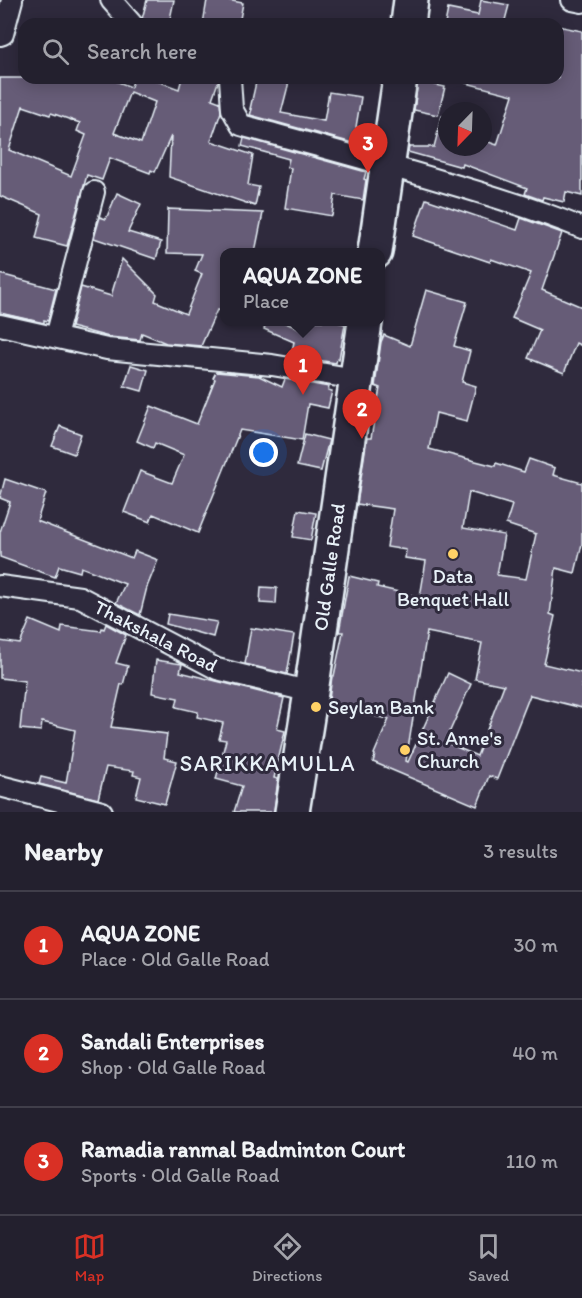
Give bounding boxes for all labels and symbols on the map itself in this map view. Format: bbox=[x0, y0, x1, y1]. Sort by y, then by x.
north arrow bbox=[438, 102, 492, 156]
pin: 3 bbox=[348, 124, 388, 173]
pin: 1 bbox=[284, 346, 322, 395]
pin: 2 bbox=[342, 390, 382, 439]
your location bbox=[249, 438, 278, 467]
street label: Old Galle Road bbox=[308, 501, 350, 632]
marker: Data Benquet Hall bbox=[446, 547, 460, 561]
place label: Data Benquet Hall bbox=[397, 564, 509, 611]
street label: Thakshala Road bbox=[90, 595, 222, 678]
place label: Seylan Bank bbox=[328, 695, 434, 719]
marker: Seylan Bank bbox=[309, 700, 323, 714]
place label: St. Anne's Church bbox=[417, 726, 502, 773]
marker: St. Anne's Church bbox=[398, 743, 412, 757]
district label: SARIKKAMULLA bbox=[180, 750, 356, 777]

